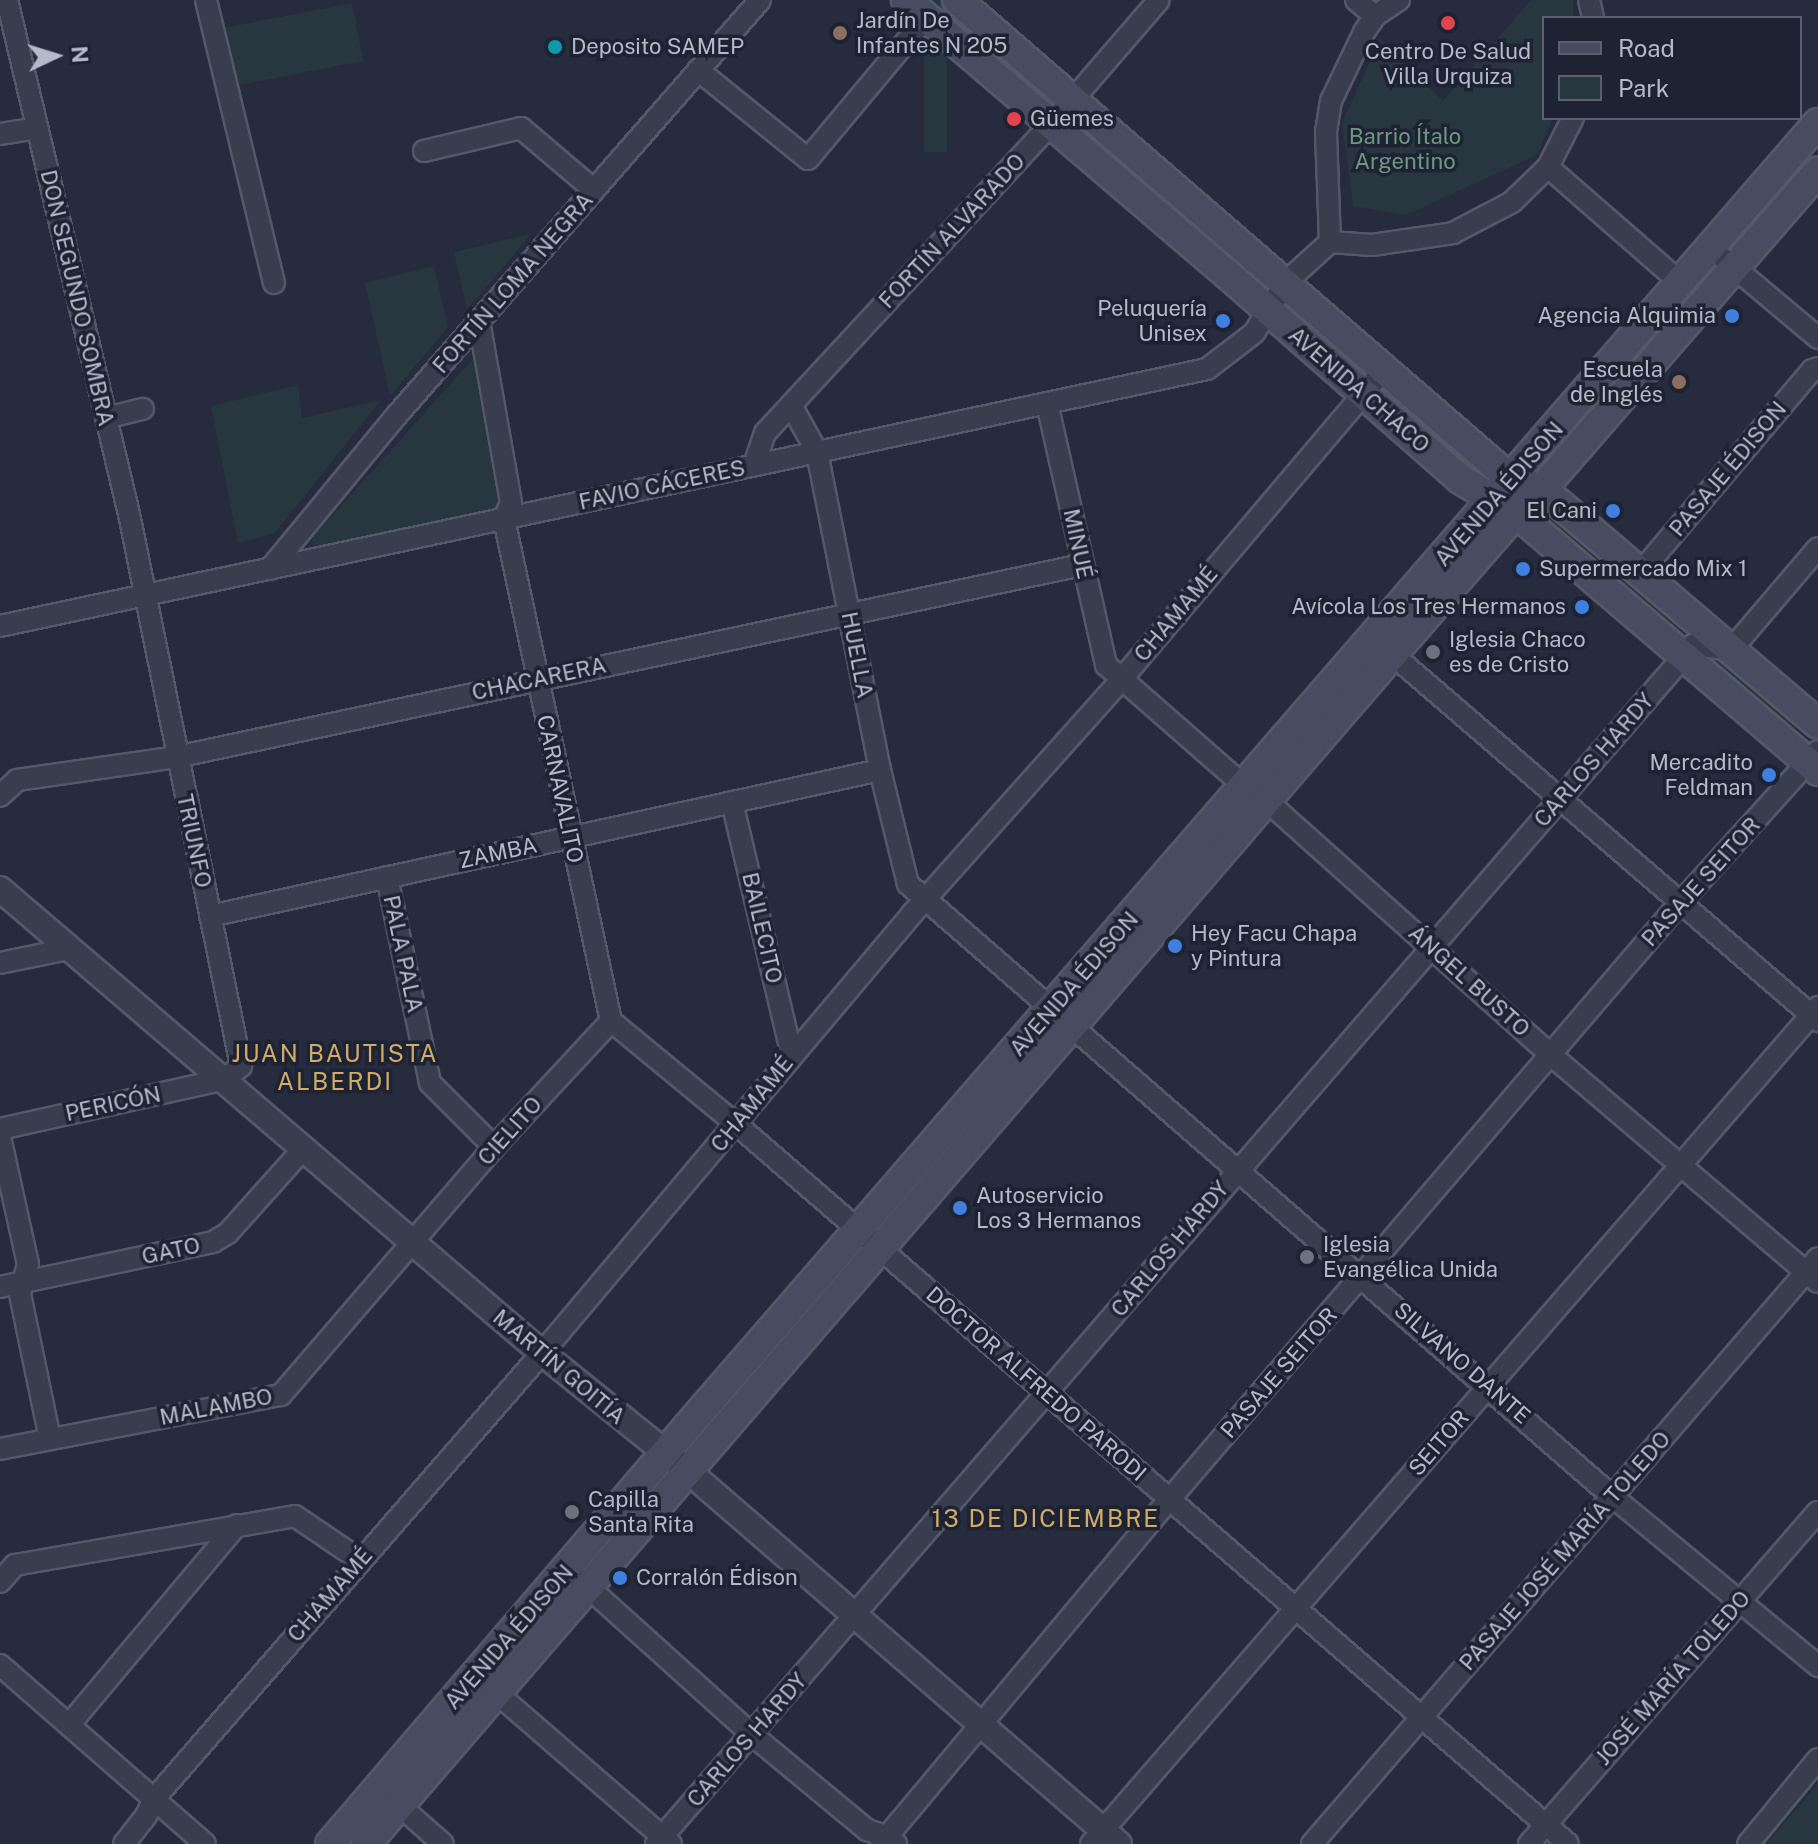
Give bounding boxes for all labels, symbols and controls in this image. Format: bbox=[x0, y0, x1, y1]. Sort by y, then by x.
place label: Jardín De Infantes N 205 bbox=[856, 7, 1007, 58]
marker: Centro De Salud Villa Urquiza bbox=[1437, 12, 1459, 34]
north arrow bbox=[16, 16, 96, 96]
legend bbox=[1542, 16, 1802, 120]
marker: Jardín De Infantes N 205 bbox=[831, 24, 849, 42]
place label: Deposito SAMEP bbox=[571, 34, 744, 60]
text: Road bbox=[1618, 34, 1675, 62]
marker: Deposito SAMEP bbox=[546, 38, 564, 56]
place label: Centro De Salud Villa Urquiza bbox=[1365, 38, 1531, 90]
text: N bbox=[66, 45, 94, 64]
text: Park bbox=[1618, 74, 1669, 102]
place label: Güemes bbox=[1030, 106, 1114, 132]
marker: Güemes bbox=[1005, 110, 1023, 128]
park label: Barrio Ítalo Argentino bbox=[1349, 123, 1461, 174]
street label: FORTÍN ALVARADO bbox=[874, 148, 1030, 314]
street label: DON SEGUNDO SOMBRA bbox=[35, 167, 119, 429]
street label: FORTÍN LOMA NEGRA bbox=[427, 187, 599, 379]
place label: Peluquería Unisex bbox=[1097, 295, 1207, 346]
place label: Agencia Alquimia bbox=[1538, 303, 1716, 329]
marker: Agencia Alquimia bbox=[1723, 307, 1741, 325]
marker: Peluquería Unisex bbox=[1214, 312, 1232, 330]
street label: AVENIDA CHACO bbox=[1283, 322, 1435, 458]
place label: Escuela de Inglés bbox=[1570, 356, 1663, 408]
marker: Escuela de Inglés bbox=[1670, 373, 1688, 391]
street label: PASAJE ÉDISON bbox=[1664, 396, 1792, 542]
street label: AVENIDA ÉDISON bbox=[1429, 416, 1569, 572]
street label: FAVIO CÁCERES bbox=[576, 454, 748, 516]
place label: El Cani bbox=[1526, 498, 1597, 524]
marker: El Cani bbox=[1604, 502, 1622, 520]
street label: MINUÉ bbox=[1058, 506, 1098, 582]
place label: Supermercado Mix 1 bbox=[1539, 556, 1747, 582]
marker: Supermercado Mix 1 bbox=[1514, 560, 1532, 578]
street label: CHAMAMÉ bbox=[1129, 561, 1223, 667]
place label: Avícola Los Tres Hermanos bbox=[1291, 594, 1566, 620]
marker: Avícola Los Tres Hermanos bbox=[1573, 598, 1591, 616]
street label: HUELLA bbox=[836, 610, 878, 700]
place label: Iglesia Chaco es de Cristo bbox=[1449, 626, 1586, 678]
marker: Iglesia Chaco es de Cristo bbox=[1424, 643, 1442, 661]
street label: CHACARERA bbox=[469, 652, 609, 706]
street label: CARLOS HARDY bbox=[1529, 688, 1659, 832]
street label: CARNAVALITO bbox=[531, 712, 589, 866]
place label: Mercadito Feldman bbox=[1649, 749, 1753, 800]
marker: Mercadito Feldman bbox=[1760, 766, 1778, 784]
street label: TRIUNFO bbox=[171, 792, 217, 890]
street label: PASAJE SEITOR bbox=[1636, 812, 1766, 952]
street label: ZAMBA bbox=[456, 832, 540, 874]
street label: BAILECITO bbox=[736, 870, 788, 986]
street label: PALA PALA bbox=[378, 893, 428, 1015]
street label: AVENIDA ÉDISON bbox=[1004, 906, 1144, 1062]
place label: Hey Facu Chapa y Pintura bbox=[1191, 920, 1357, 972]
street label: ÁNGEL BUSTO bbox=[1403, 920, 1535, 1042]
marker: Hey Facu Chapa y Pintura bbox=[1166, 937, 1184, 955]
district label: JUAN BAUTISTA ALBERDI bbox=[231, 1040, 439, 1096]
street label: CHAMAMÉ bbox=[705, 1051, 799, 1157]
street label: PERICÓN bbox=[63, 1081, 163, 1127]
street label: CIELITO bbox=[472, 1091, 548, 1171]
street label: CARLOS HARDY bbox=[1106, 1176, 1234, 1322]
place label: Autoservicio Los 3 Hermanos bbox=[976, 1182, 1141, 1234]
marker: Autoservicio Los 3 Hermanos bbox=[951, 1199, 969, 1217]
place label: Iglesia Evangélica Unida bbox=[1323, 1231, 1498, 1282]
street label: GATO bbox=[139, 1232, 203, 1270]
marker: Iglesia Evangélica Unida bbox=[1298, 1248, 1316, 1266]
street label: DOCTOR ALFREDO PARODI bbox=[921, 1281, 1151, 1487]
street label: SILVANO DANTE bbox=[1389, 1297, 1535, 1429]
street label: PASAJE SEITOR bbox=[1215, 1302, 1343, 1444]
street label: MARTÍN GOITÍA bbox=[488, 1304, 630, 1430]
street label: MALAMBO bbox=[157, 1383, 275, 1431]
street label: SEITOR bbox=[1403, 1405, 1475, 1481]
street label: PASAJE JOSÉ MARÍA TOLEDO bbox=[1454, 1426, 1676, 1676]
place label: Capilla Santa Rita bbox=[588, 1486, 694, 1538]
marker: Capilla Santa Rita bbox=[563, 1503, 581, 1521]
district label: 13 DE DICIEMBRE bbox=[932, 1505, 1160, 1533]
street label: CHAMAMÉ bbox=[282, 1543, 378, 1647]
street label: AVENIDA ÉDISON bbox=[439, 1559, 579, 1715]
place label: Corralón Édison bbox=[636, 1565, 798, 1591]
marker: Corralón Édison bbox=[611, 1569, 629, 1587]
street label: JOSÉ MARÍA TOLEDO bbox=[1590, 1585, 1756, 1771]
street label: CARLOS HARDY bbox=[682, 1668, 812, 1812]

